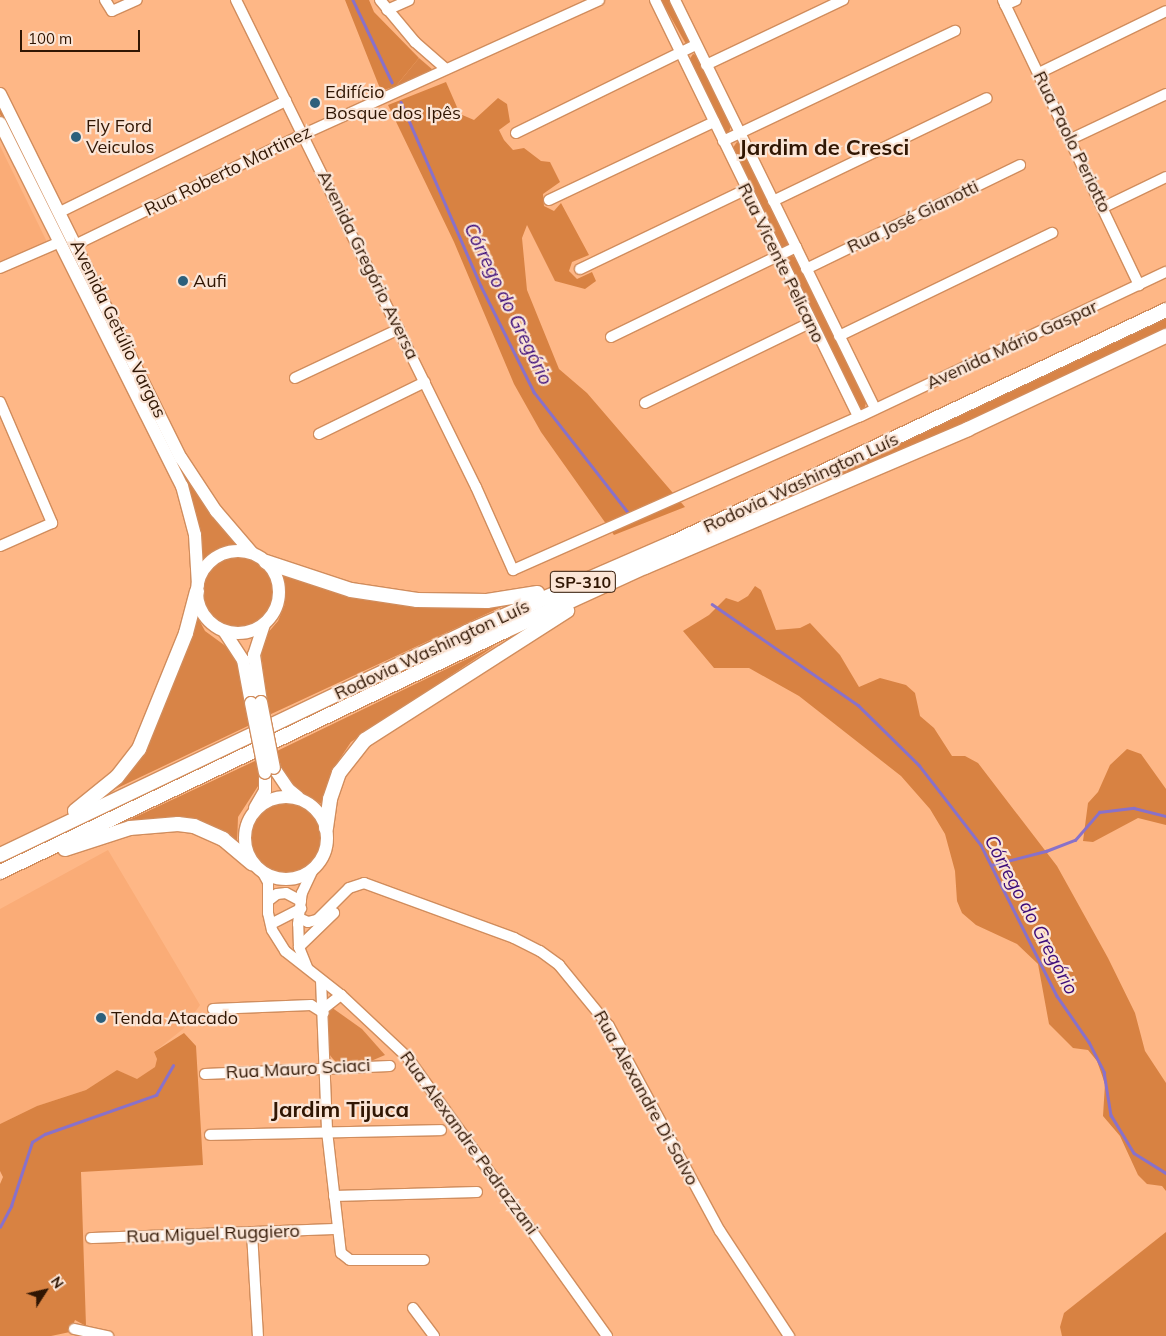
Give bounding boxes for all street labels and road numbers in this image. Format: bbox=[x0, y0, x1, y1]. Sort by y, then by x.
street label: Rua Paolo Periotto bbox=[1028, 68, 1116, 216]
street label: Rua Roberto Martinez bbox=[141, 121, 315, 221]
street label: Avenida Gregório Aversa bbox=[313, 167, 423, 363]
street label: Rua José Gianotti bbox=[844, 176, 982, 258]
street label: Rua Vicente Pelicano bbox=[733, 180, 829, 346]
street label: Avenida Getúlio Vargas bbox=[65, 236, 171, 422]
street label: Avenida Mário Gaspar bbox=[923, 296, 1101, 394]
street label: Rodovia Washington Luís bbox=[700, 428, 902, 538]
road number: SP-310 bbox=[549, 568, 617, 596]
street label: Rodovia Washington Luís bbox=[331, 595, 533, 705]
street label: Rua Alexandre Di Salvo bbox=[589, 1007, 703, 1189]
street label: Rua Alexandre Pedrazzani bbox=[395, 1047, 543, 1239]
street label: Rua Mauro Sciaci bbox=[225, 1054, 371, 1084]
street label: Rua Miguel Ruggiero bbox=[126, 1220, 300, 1248]

